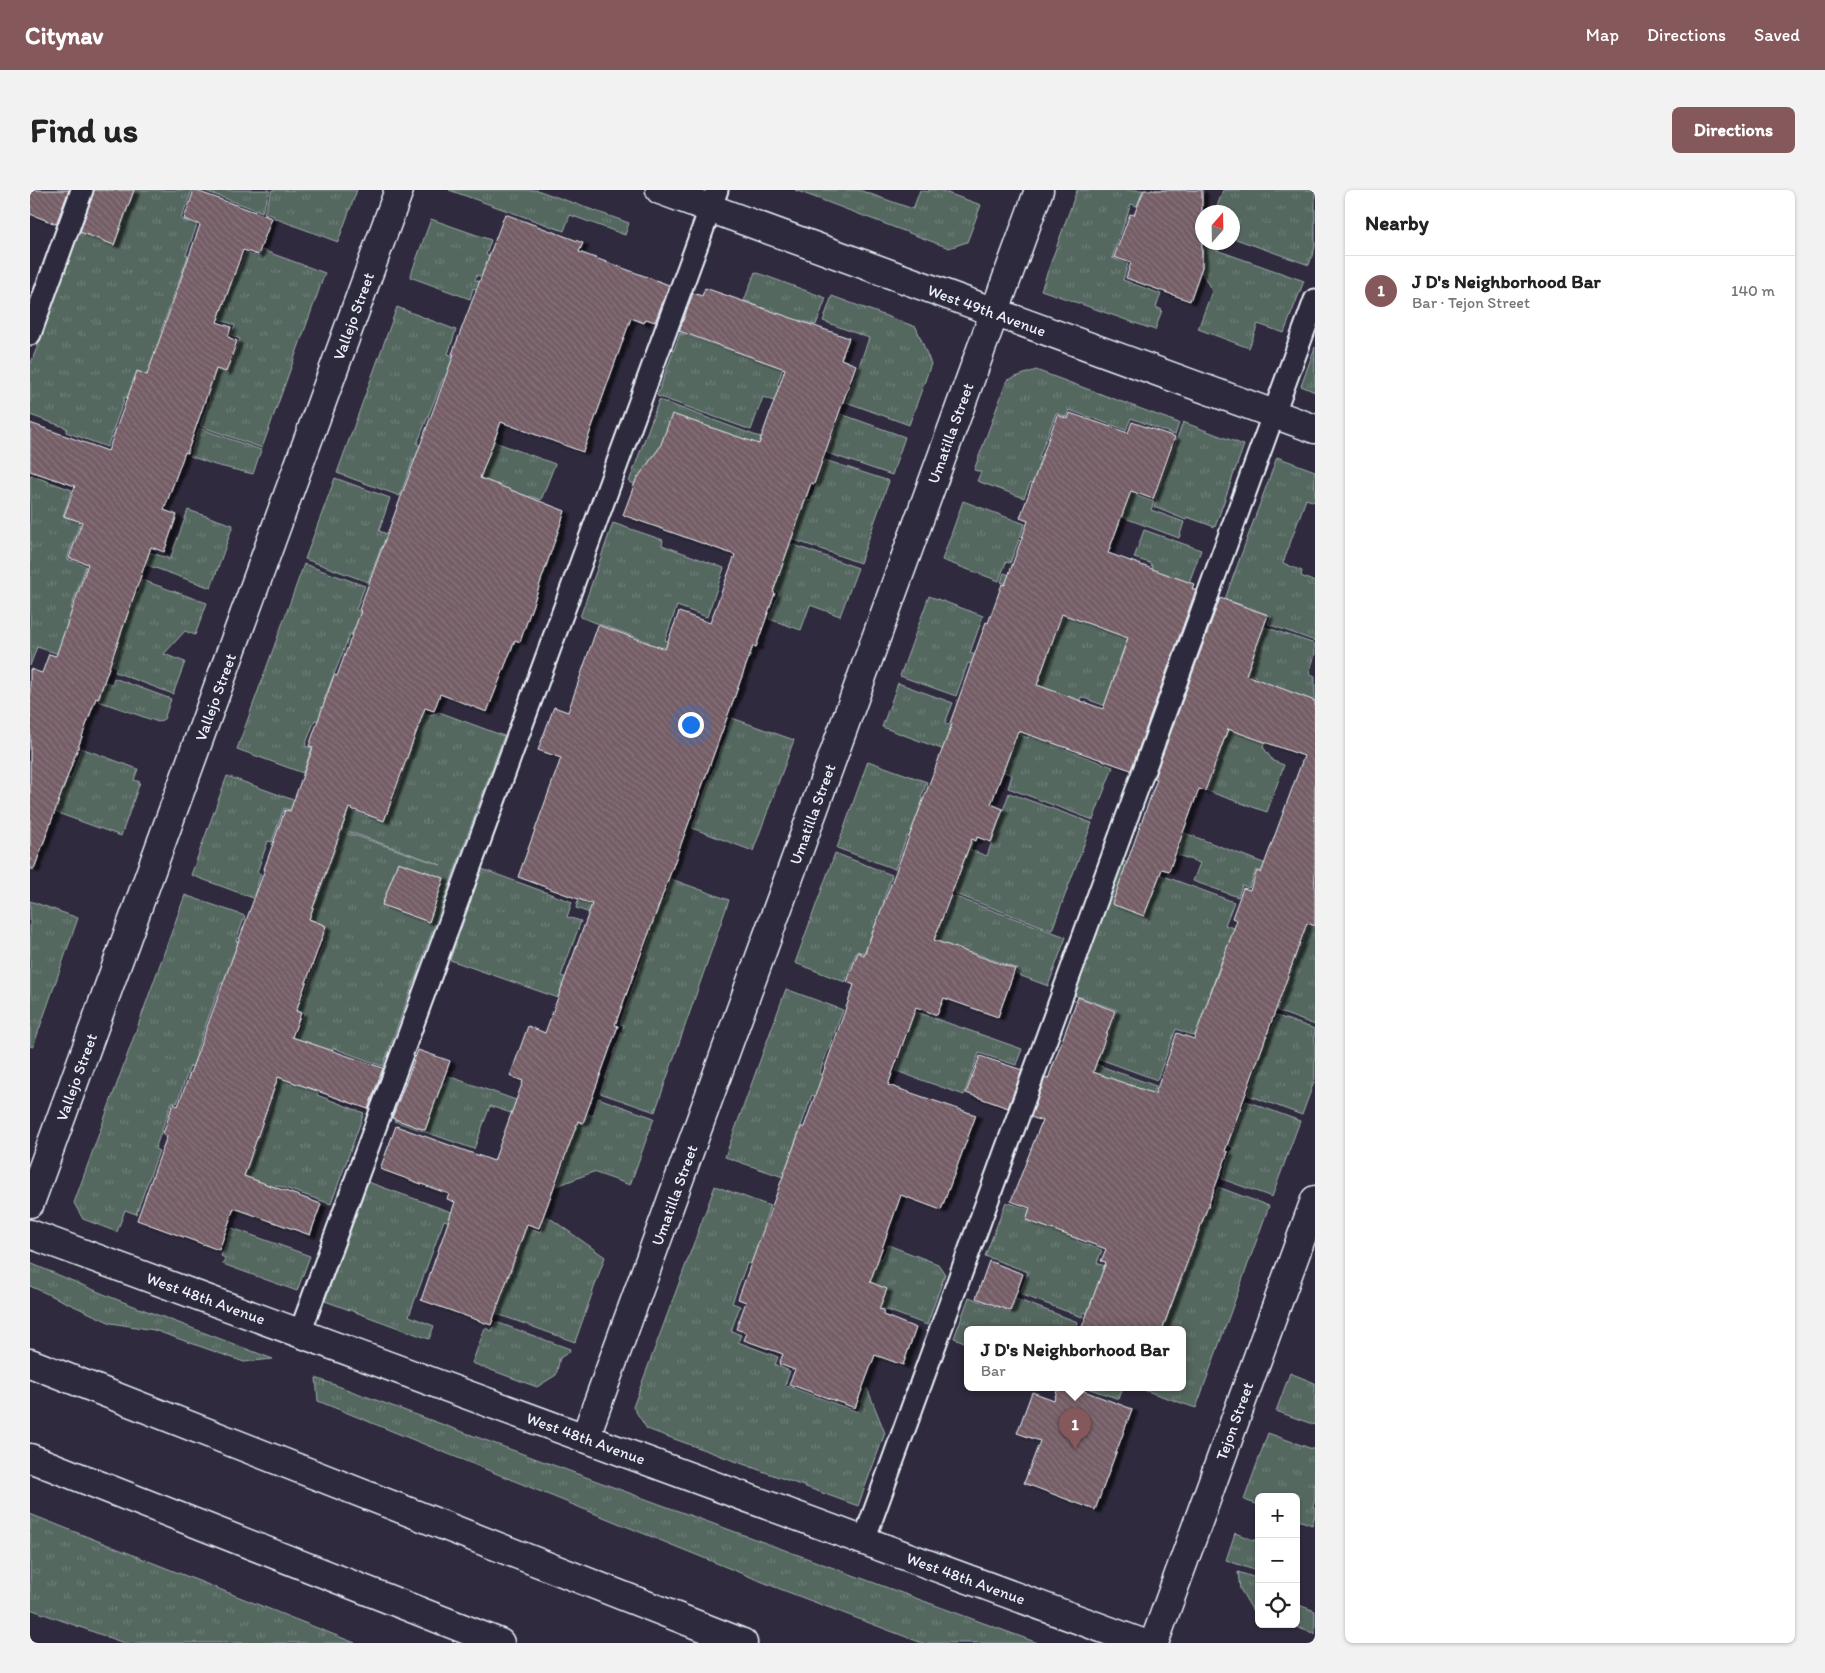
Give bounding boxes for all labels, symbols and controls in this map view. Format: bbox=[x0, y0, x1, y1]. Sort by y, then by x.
text: Citynav bbox=[25, 21, 103, 50]
text: Map bbox=[1586, 24, 1619, 46]
text: Directions bbox=[1647, 24, 1726, 46]
text: Saved bbox=[1754, 24, 1800, 46]
button: Directions bbox=[1672, 107, 1795, 153]
text: Find us bbox=[30, 109, 138, 151]
north arrow bbox=[1195, 205, 1240, 250]
text: Nearby bbox=[1365, 210, 1429, 235]
street label: Vallejo Street bbox=[329, 270, 378, 363]
text: J D's Neighborhood Bar bbox=[1412, 270, 1601, 293]
street label: West 49th Avenue bbox=[925, 280, 1049, 341]
text: 1 bbox=[1377, 281, 1385, 300]
text: 140 m bbox=[1731, 281, 1775, 300]
text: Bar · Tejon Street bbox=[1412, 293, 1530, 312]
street label: Umatilla Street bbox=[923, 380, 978, 486]
street label: Vallejo Street bbox=[191, 651, 240, 744]
your location bbox=[678, 712, 704, 738]
street label: Umatilla Street bbox=[785, 761, 840, 867]
street label: Vallejo Street bbox=[52, 1031, 101, 1124]
street label: Umatilla Street bbox=[647, 1142, 702, 1248]
street label: West 48th Avenue bbox=[144, 1268, 268, 1329]
popup bbox=[964, 1326, 1186, 1391]
text: J D's Neighborhood Bar bbox=[981, 1338, 1169, 1361]
text: Bar bbox=[981, 1361, 1006, 1380]
street label: Tejon Street bbox=[1212, 1379, 1257, 1463]
street label: West 48th Avenue bbox=[524, 1408, 648, 1469]
pin: 1 bbox=[1059, 1408, 1091, 1449]
map controls bbox=[1255, 1493, 1300, 1628]
button: + bbox=[1255, 1493, 1300, 1538]
button: − bbox=[1255, 1538, 1300, 1583]
street label: West 48th Avenue bbox=[904, 1548, 1028, 1609]
button: locate bbox=[1255, 1583, 1300, 1628]

